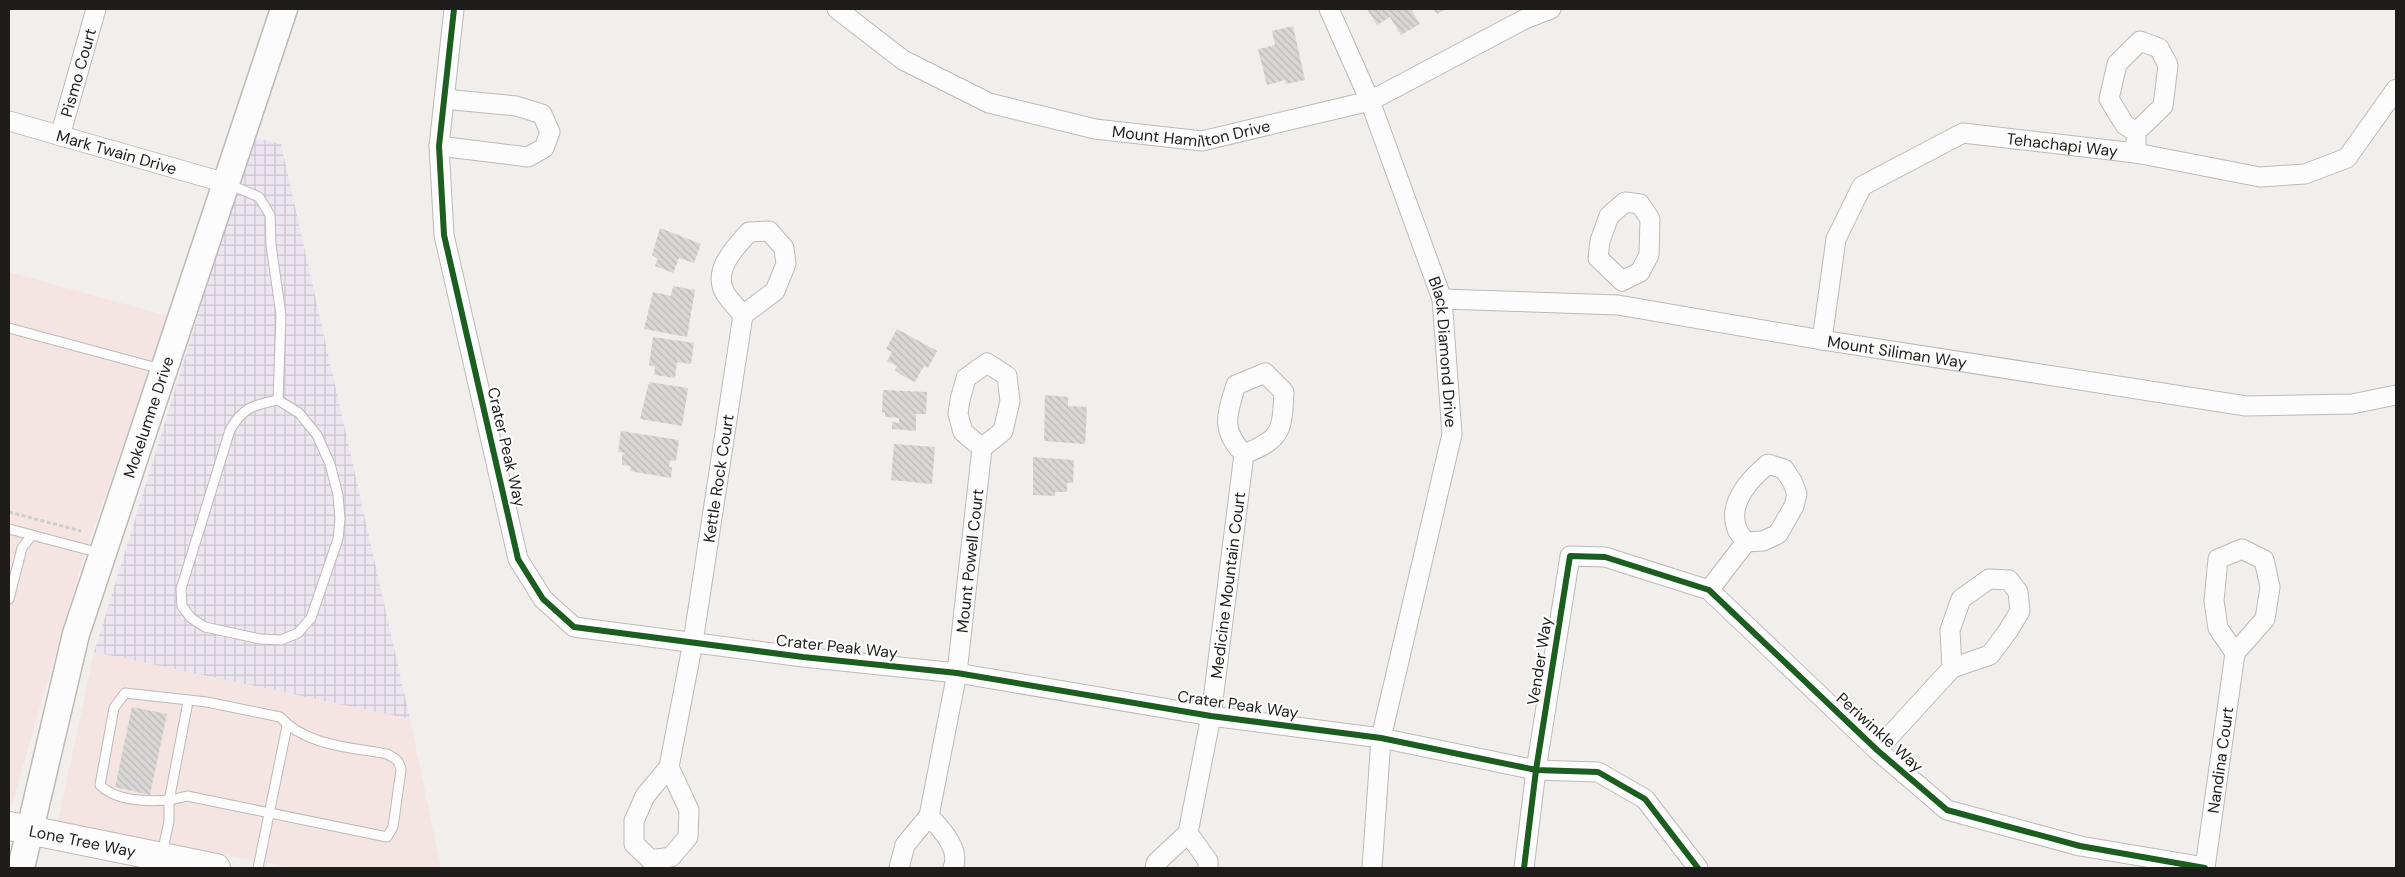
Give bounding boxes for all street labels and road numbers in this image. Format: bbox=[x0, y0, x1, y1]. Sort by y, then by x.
street label: Pismo Court bbox=[56, 26, 101, 120]
street label: Mount Hamilton Drive bbox=[1111, 115, 1272, 152]
street label: Mark Twain Drive bbox=[54, 125, 179, 179]
street label: Tehachapi Way bbox=[2005, 128, 2119, 162]
street label: Black Diamond Drive bbox=[1424, 273, 1461, 428]
street label: Mount Siliman Way bbox=[1826, 331, 1968, 373]
street label: Mokelumne Drive bbox=[119, 354, 179, 481]
street label: Crater Peak Way bbox=[483, 385, 531, 509]
street label: Kettle Rock Court bbox=[698, 413, 739, 544]
street label: Mount Powell Court bbox=[952, 488, 988, 634]
street label: Medicine Mountain Court bbox=[1206, 491, 1250, 680]
street label: Vender Way bbox=[1522, 615, 1557, 707]
street label: Crater Peak Way bbox=[775, 630, 899, 663]
street label: Crater Peak Way bbox=[1176, 686, 1300, 723]
street label: Periwinkle Way bbox=[1832, 688, 1928, 777]
street label: Nandina Court bbox=[2203, 705, 2238, 815]
street label: Lone Tree Way bbox=[27, 820, 138, 862]

